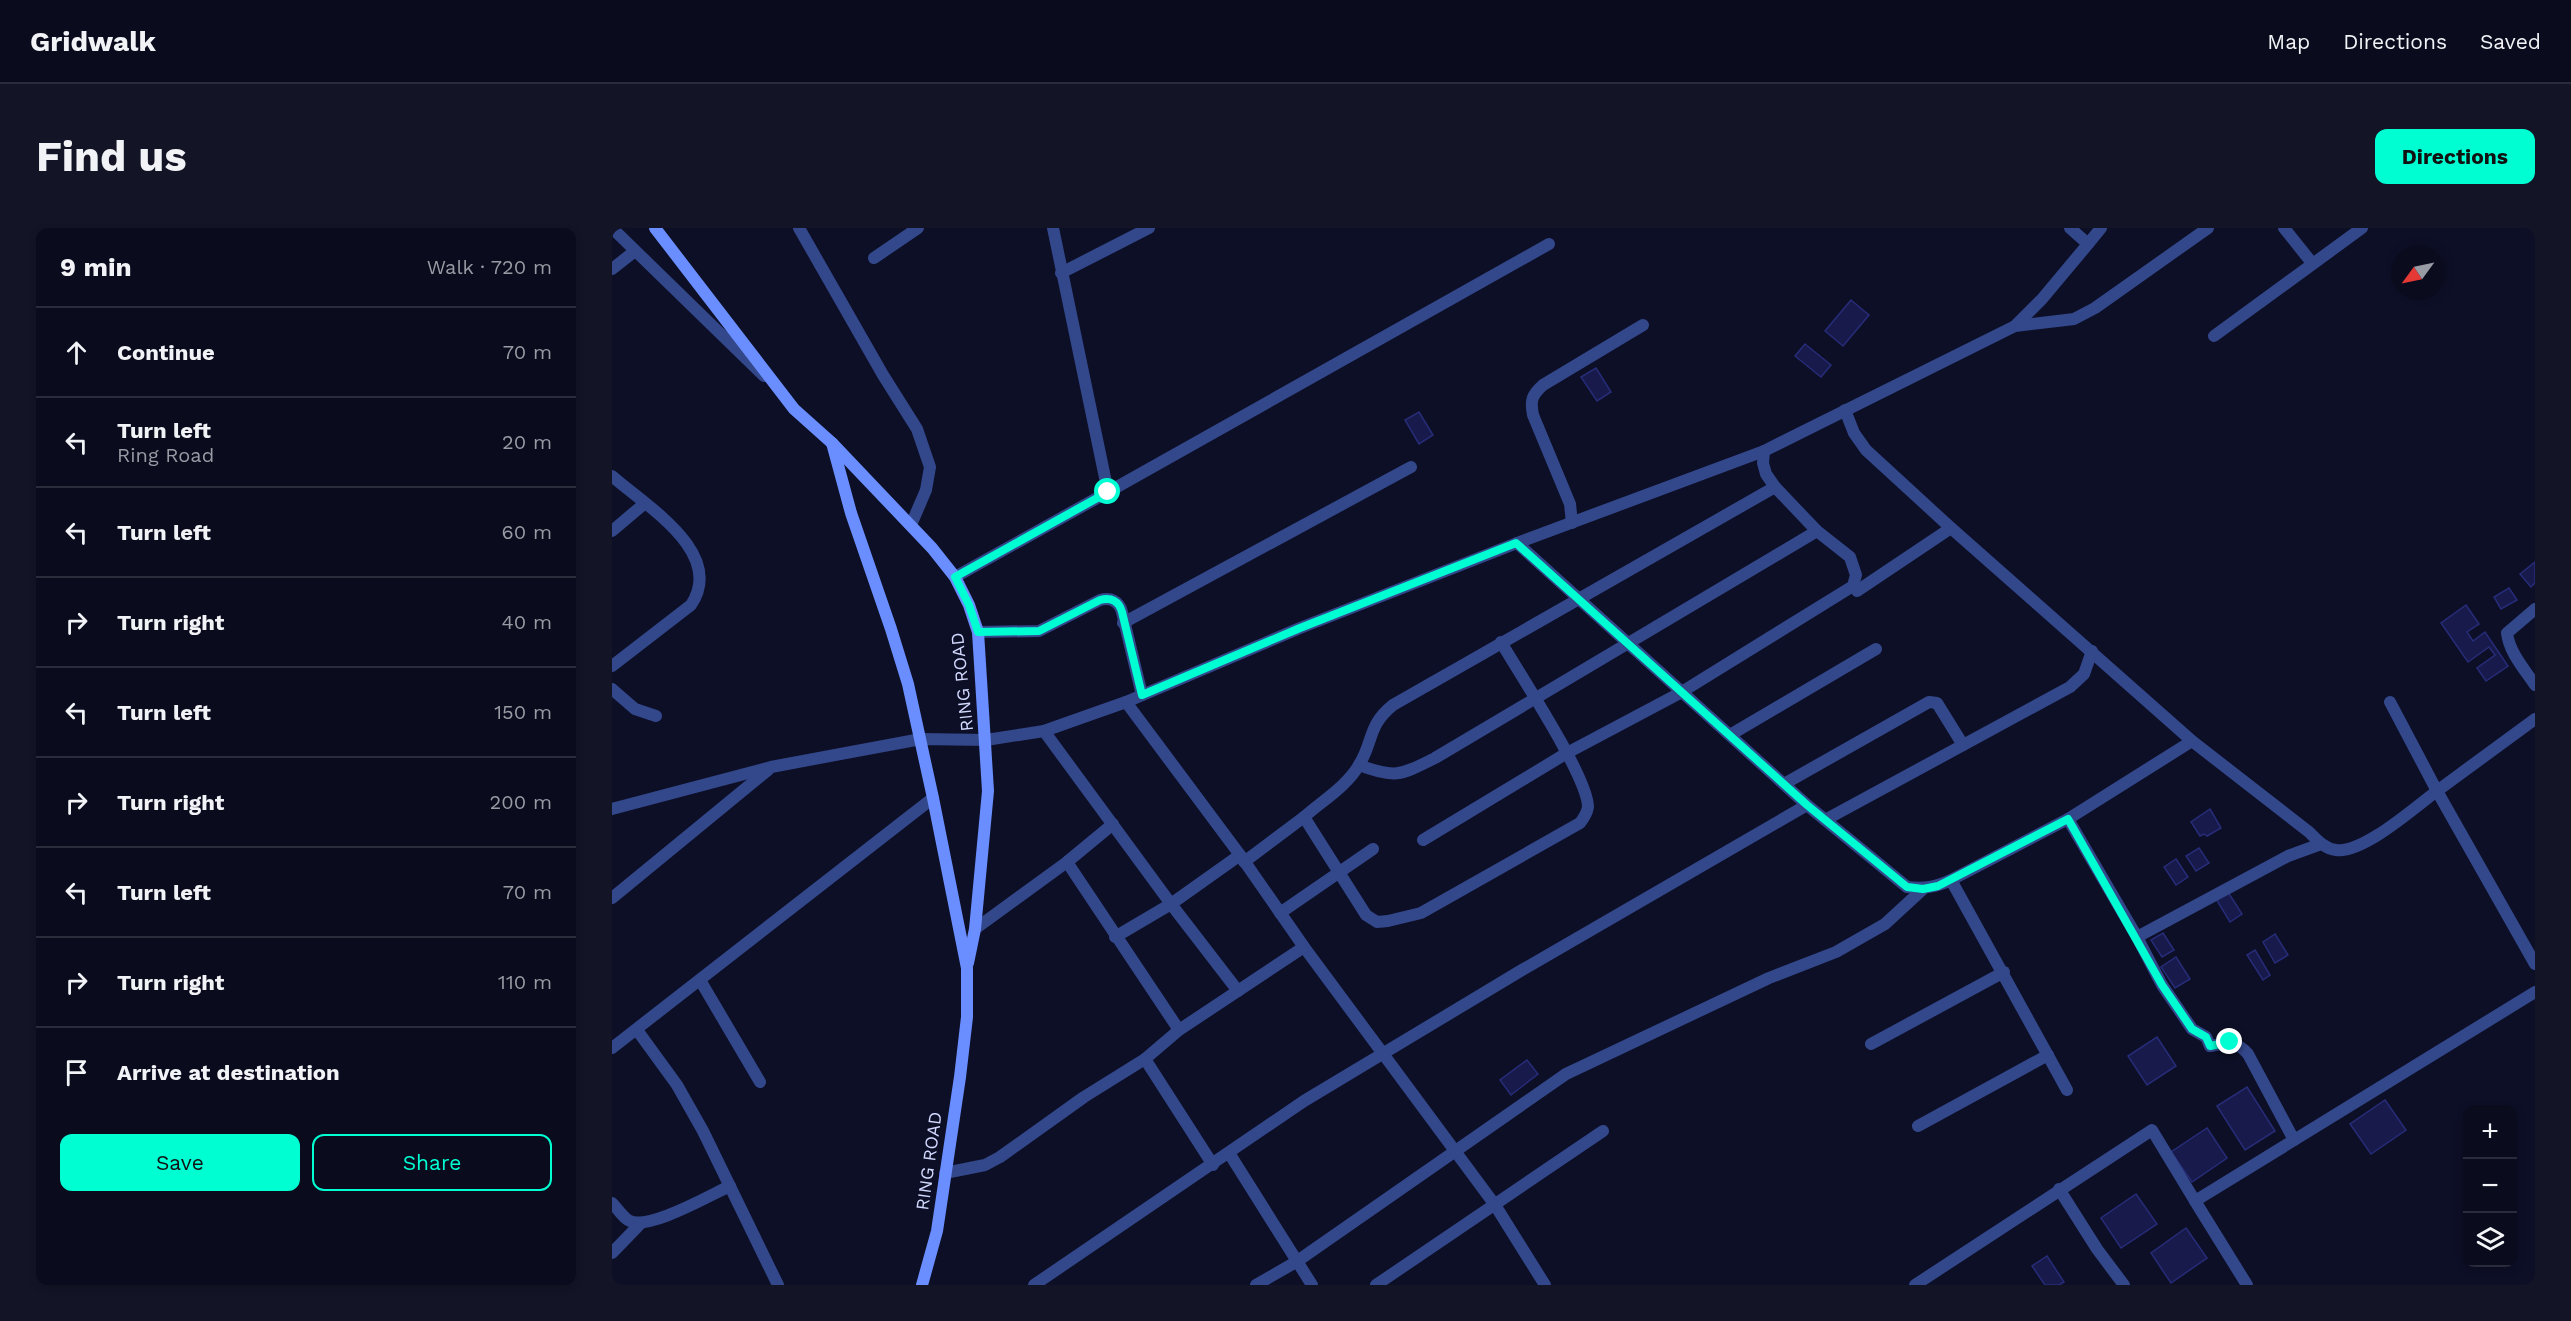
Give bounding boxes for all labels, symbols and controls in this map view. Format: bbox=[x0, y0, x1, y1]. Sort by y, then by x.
text: Gridwalk bbox=[30, 25, 156, 58]
text: Map bbox=[2267, 29, 2310, 54]
text: Directions bbox=[2343, 29, 2447, 54]
text: Saved bbox=[2480, 29, 2541, 54]
button: Directions bbox=[2375, 129, 2535, 184]
text: Find us bbox=[36, 132, 187, 181]
north arrow bbox=[2391, 246, 2445, 300]
text: 9 min bbox=[60, 252, 132, 282]
text: Walk · 720 m bbox=[427, 255, 552, 279]
icon: ahead bbox=[60, 336, 93, 369]
text: Continue bbox=[117, 340, 215, 365]
text: 70 m bbox=[503, 340, 552, 364]
text: Turn left bbox=[117, 418, 211, 443]
icon: left bbox=[60, 426, 93, 459]
text: 20 m bbox=[502, 430, 552, 454]
text: Ring Road bbox=[117, 443, 214, 467]
route start bbox=[1094, 478, 1120, 504]
icon: left bbox=[60, 516, 93, 549]
text: Turn left bbox=[117, 520, 211, 545]
text: 60 m bbox=[502, 520, 552, 544]
icon: right bbox=[60, 606, 93, 639]
text: Turn right bbox=[117, 610, 224, 635]
text: 40 m bbox=[501, 610, 552, 634]
street label: RING ROAD bbox=[946, 631, 977, 733]
icon: left bbox=[60, 696, 93, 729]
text: Turn left bbox=[117, 700, 211, 725]
text: 150 m bbox=[494, 700, 552, 724]
icon: right bbox=[60, 786, 93, 819]
text: Turn right bbox=[117, 790, 224, 815]
text: 200 m bbox=[490, 790, 552, 814]
icon: left bbox=[60, 876, 93, 909]
text: Turn left bbox=[117, 880, 211, 905]
text: 70 m bbox=[503, 880, 552, 904]
icon: right bbox=[60, 966, 93, 999]
text: Turn right bbox=[117, 970, 224, 995]
text: 110 m bbox=[498, 970, 552, 994]
route end bbox=[2216, 1028, 2242, 1054]
icon: arrive bbox=[60, 1056, 93, 1089]
text: Arrive at destination bbox=[117, 1060, 340, 1085]
map controls bbox=[2463, 1105, 2517, 1267]
button: + bbox=[2463, 1105, 2517, 1159]
street label: RING ROAD bbox=[911, 1110, 946, 1212]
button: Save bbox=[60, 1134, 300, 1191]
button: Share bbox=[312, 1134, 552, 1191]
button: − bbox=[2463, 1159, 2517, 1213]
button: layers bbox=[2463, 1213, 2517, 1267]

